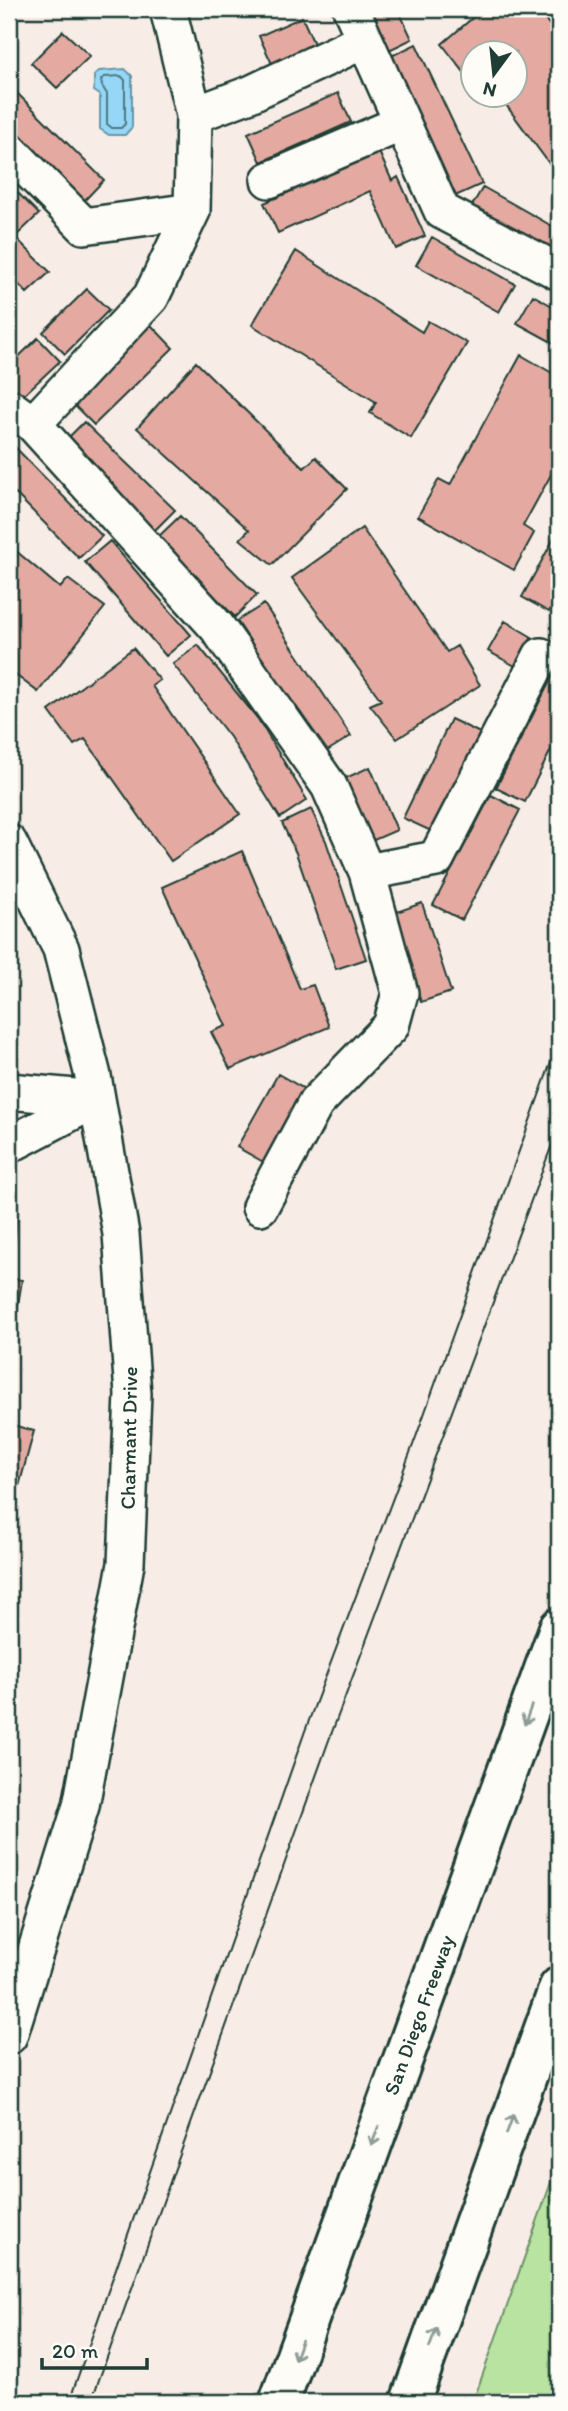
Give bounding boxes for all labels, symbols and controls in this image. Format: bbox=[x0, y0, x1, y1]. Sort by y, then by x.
north arrow bbox=[460, 38, 530, 108]
text: N bbox=[481, 77, 499, 103]
street label: Charmant Drive bbox=[115, 1366, 142, 1510]
one-way arrow bbox=[520, 1703, 533, 1725]
street label: San Diego Freeway bbox=[378, 1931, 459, 2098]
one-way arrow bbox=[505, 2113, 517, 2135]
one-way arrow bbox=[368, 2125, 380, 2147]
scale bar bbox=[42, 2327, 147, 2371]
one-way arrow bbox=[428, 2328, 441, 2349]
text: 20 m bbox=[52, 2338, 99, 2363]
one-way arrow bbox=[290, 2338, 303, 2360]

